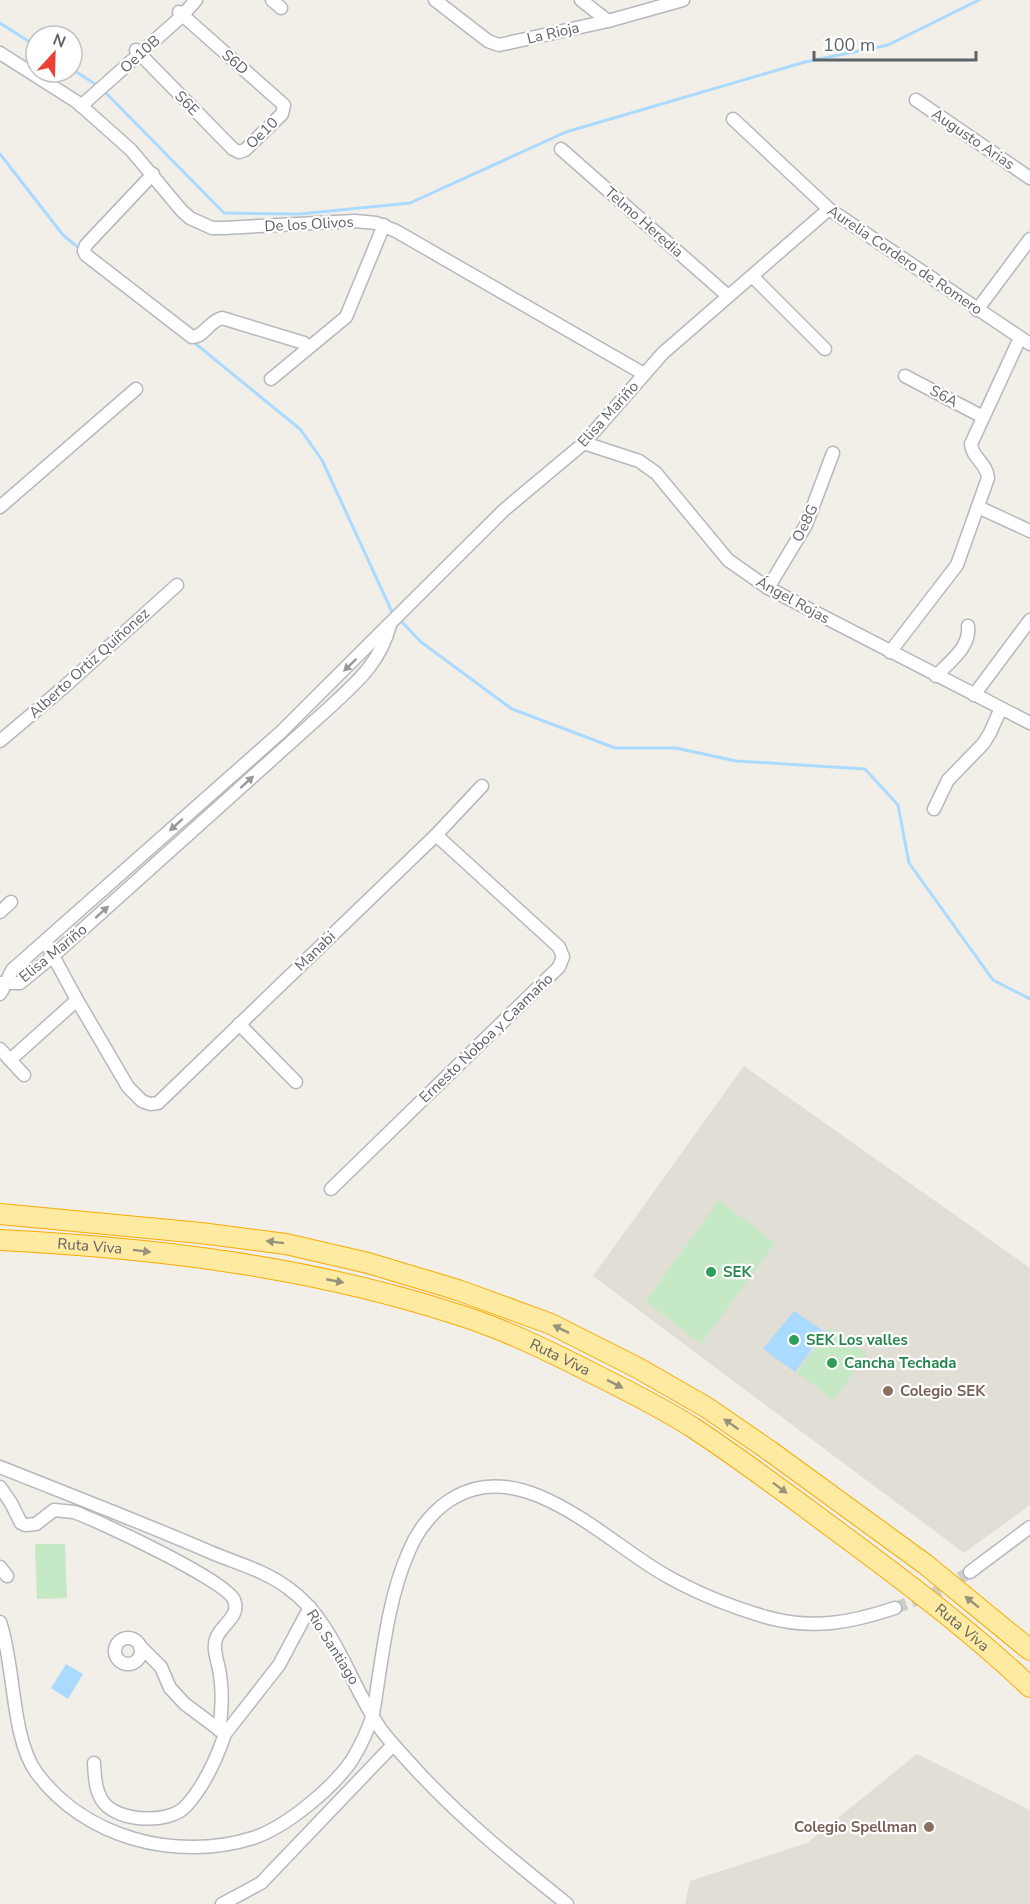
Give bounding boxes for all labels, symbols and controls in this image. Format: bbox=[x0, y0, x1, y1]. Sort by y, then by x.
street label: La Rioja bbox=[525, 17, 581, 49]
north arrow bbox=[24, 24, 84, 84]
scale bar bbox=[814, 24, 976, 62]
text: N bbox=[50, 29, 69, 53]
street label: Oe10B bbox=[116, 31, 164, 77]
text: 100 m bbox=[823, 33, 875, 57]
street label: S6D bbox=[217, 45, 253, 79]
street label: S6E bbox=[170, 86, 204, 120]
street label: Augusto Arias bbox=[928, 104, 1018, 174]
street label: Oe10 bbox=[242, 113, 282, 153]
street label: Telmo Heredia bbox=[600, 182, 688, 262]
street label: Aurelia Cordero de Romero bbox=[824, 201, 986, 319]
street label: De los Olivos bbox=[264, 212, 354, 236]
street label: Elisa Mariño bbox=[573, 377, 643, 451]
street label: S6A bbox=[926, 380, 962, 412]
street label: Oe8G bbox=[787, 501, 823, 545]
street label: Ángel Rojas bbox=[753, 572, 833, 628]
street label: Alberto Ortiz Quiñonez bbox=[24, 603, 154, 723]
one-way arrow bbox=[343, 657, 357, 671]
one-way arrow bbox=[239, 776, 254, 789]
one-way arrow bbox=[168, 818, 183, 832]
one-way arrow bbox=[94, 905, 109, 919]
street label: Elisa Mariño bbox=[15, 919, 91, 987]
street label: Manabi bbox=[290, 927, 340, 975]
street label: Ernesto Noboa y Caamaño bbox=[415, 969, 557, 1107]
street label: Ruta Viva bbox=[57, 1234, 123, 1259]
one-way arrow bbox=[265, 1238, 284, 1247]
one-way arrow bbox=[133, 1246, 152, 1256]
place label: SEK bbox=[723, 1262, 752, 1282]
marker: SEK bbox=[704, 1265, 718, 1279]
one-way arrow bbox=[325, 1277, 344, 1286]
one-way arrow bbox=[552, 1324, 569, 1334]
place label: SEK Los valles bbox=[806, 1330, 908, 1350]
marker: SEK Los valles bbox=[787, 1333, 801, 1347]
street label: Ruta Viva bbox=[527, 1334, 594, 1380]
place label: Cancha Techada bbox=[844, 1353, 957, 1373]
marker: Cancha Techada bbox=[825, 1356, 839, 1370]
one-way arrow bbox=[606, 1380, 623, 1389]
place label: Colegio SEK bbox=[900, 1381, 986, 1401]
marker: Colegio SEK bbox=[881, 1384, 895, 1398]
one-way arrow bbox=[723, 1419, 739, 1430]
one-way arrow bbox=[771, 1482, 787, 1494]
one-way arrow bbox=[964, 1596, 980, 1609]
street label: Ruta Viva bbox=[931, 1599, 994, 1656]
street label: Rio Santiago bbox=[302, 1606, 364, 1688]
place label: Colegio Spellman bbox=[794, 1817, 917, 1837]
marker: Colegio Spellman bbox=[922, 1820, 936, 1834]

